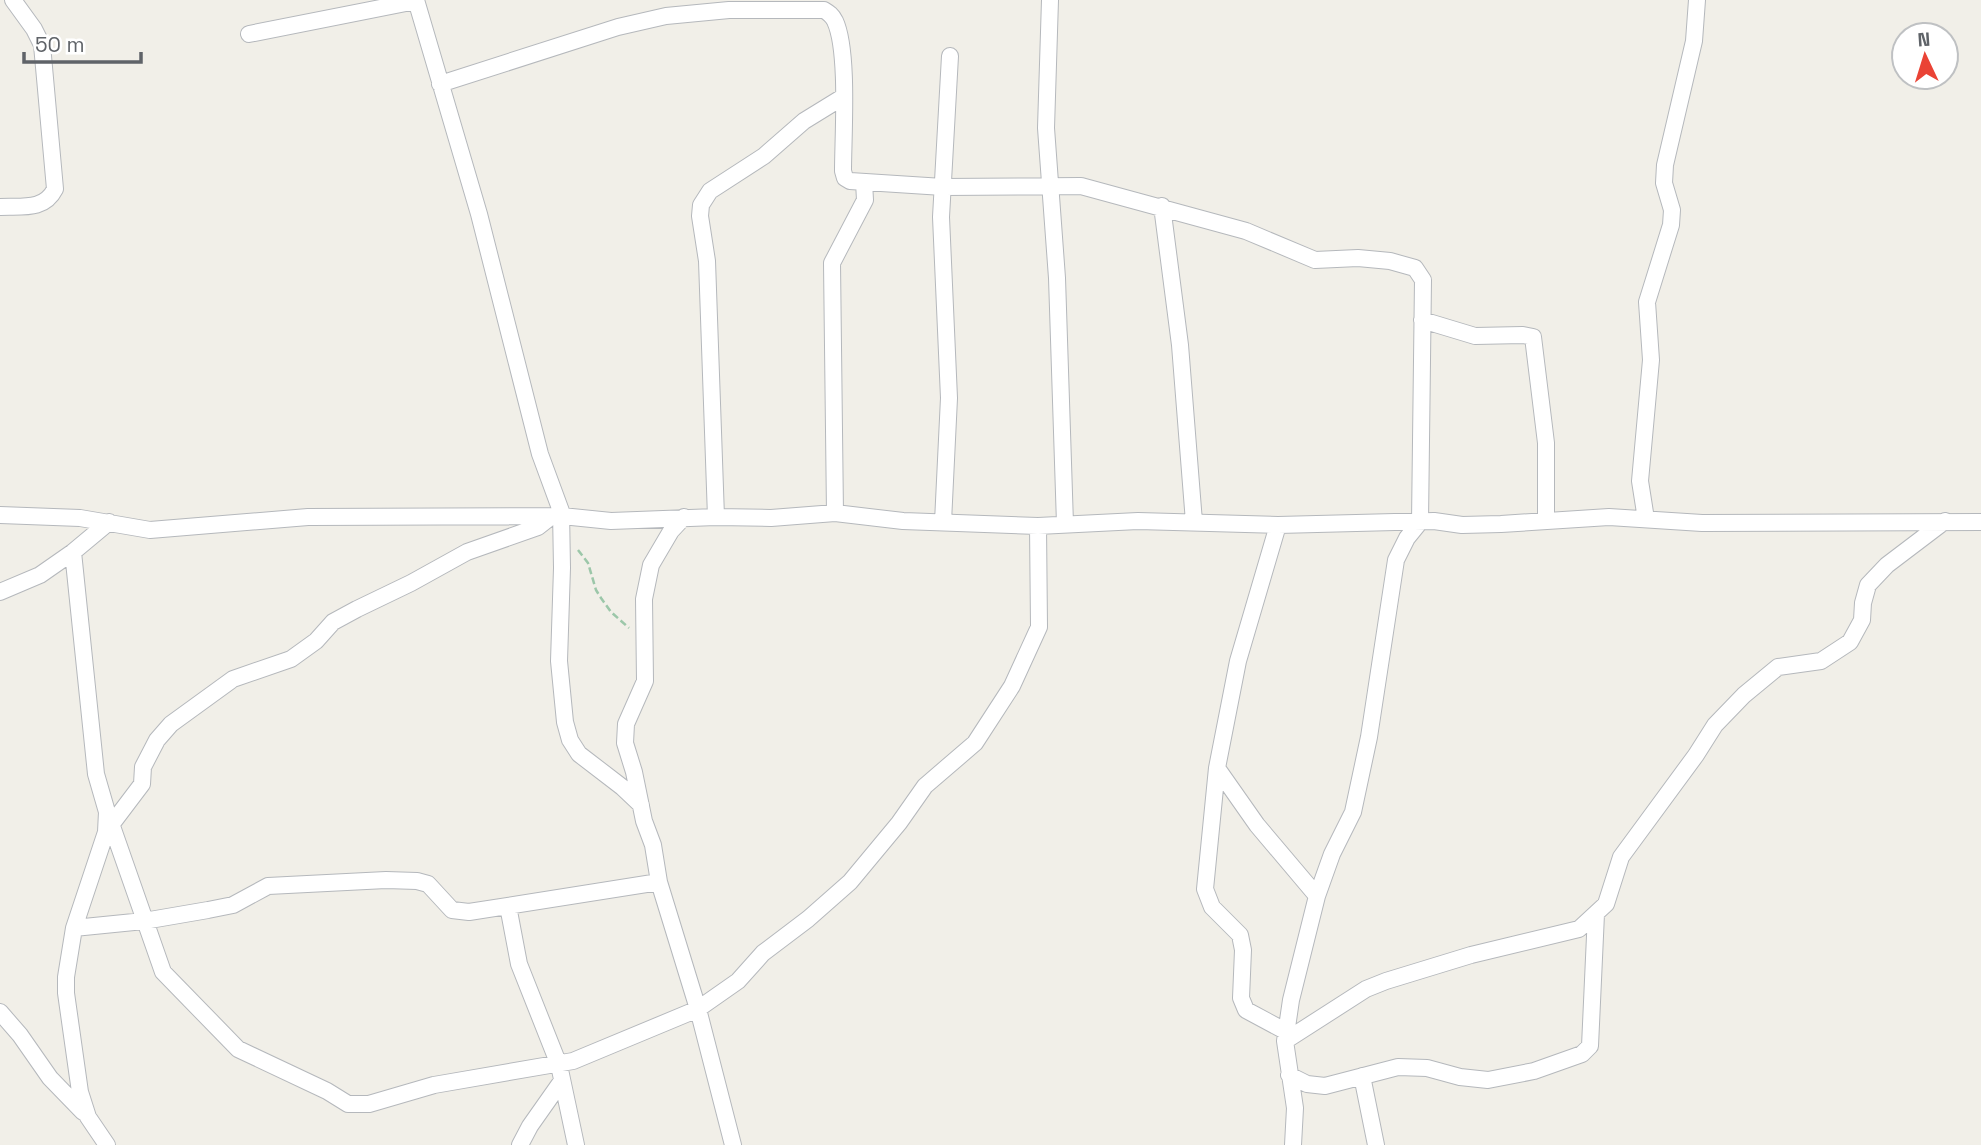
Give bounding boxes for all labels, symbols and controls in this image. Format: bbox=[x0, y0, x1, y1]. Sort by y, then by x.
scale bar bbox=[24, 21, 142, 65]
north arrow bbox=[1890, 21, 1960, 91]
text: N bbox=[1917, 27, 1931, 52]
text: 50 m bbox=[35, 31, 85, 58]

